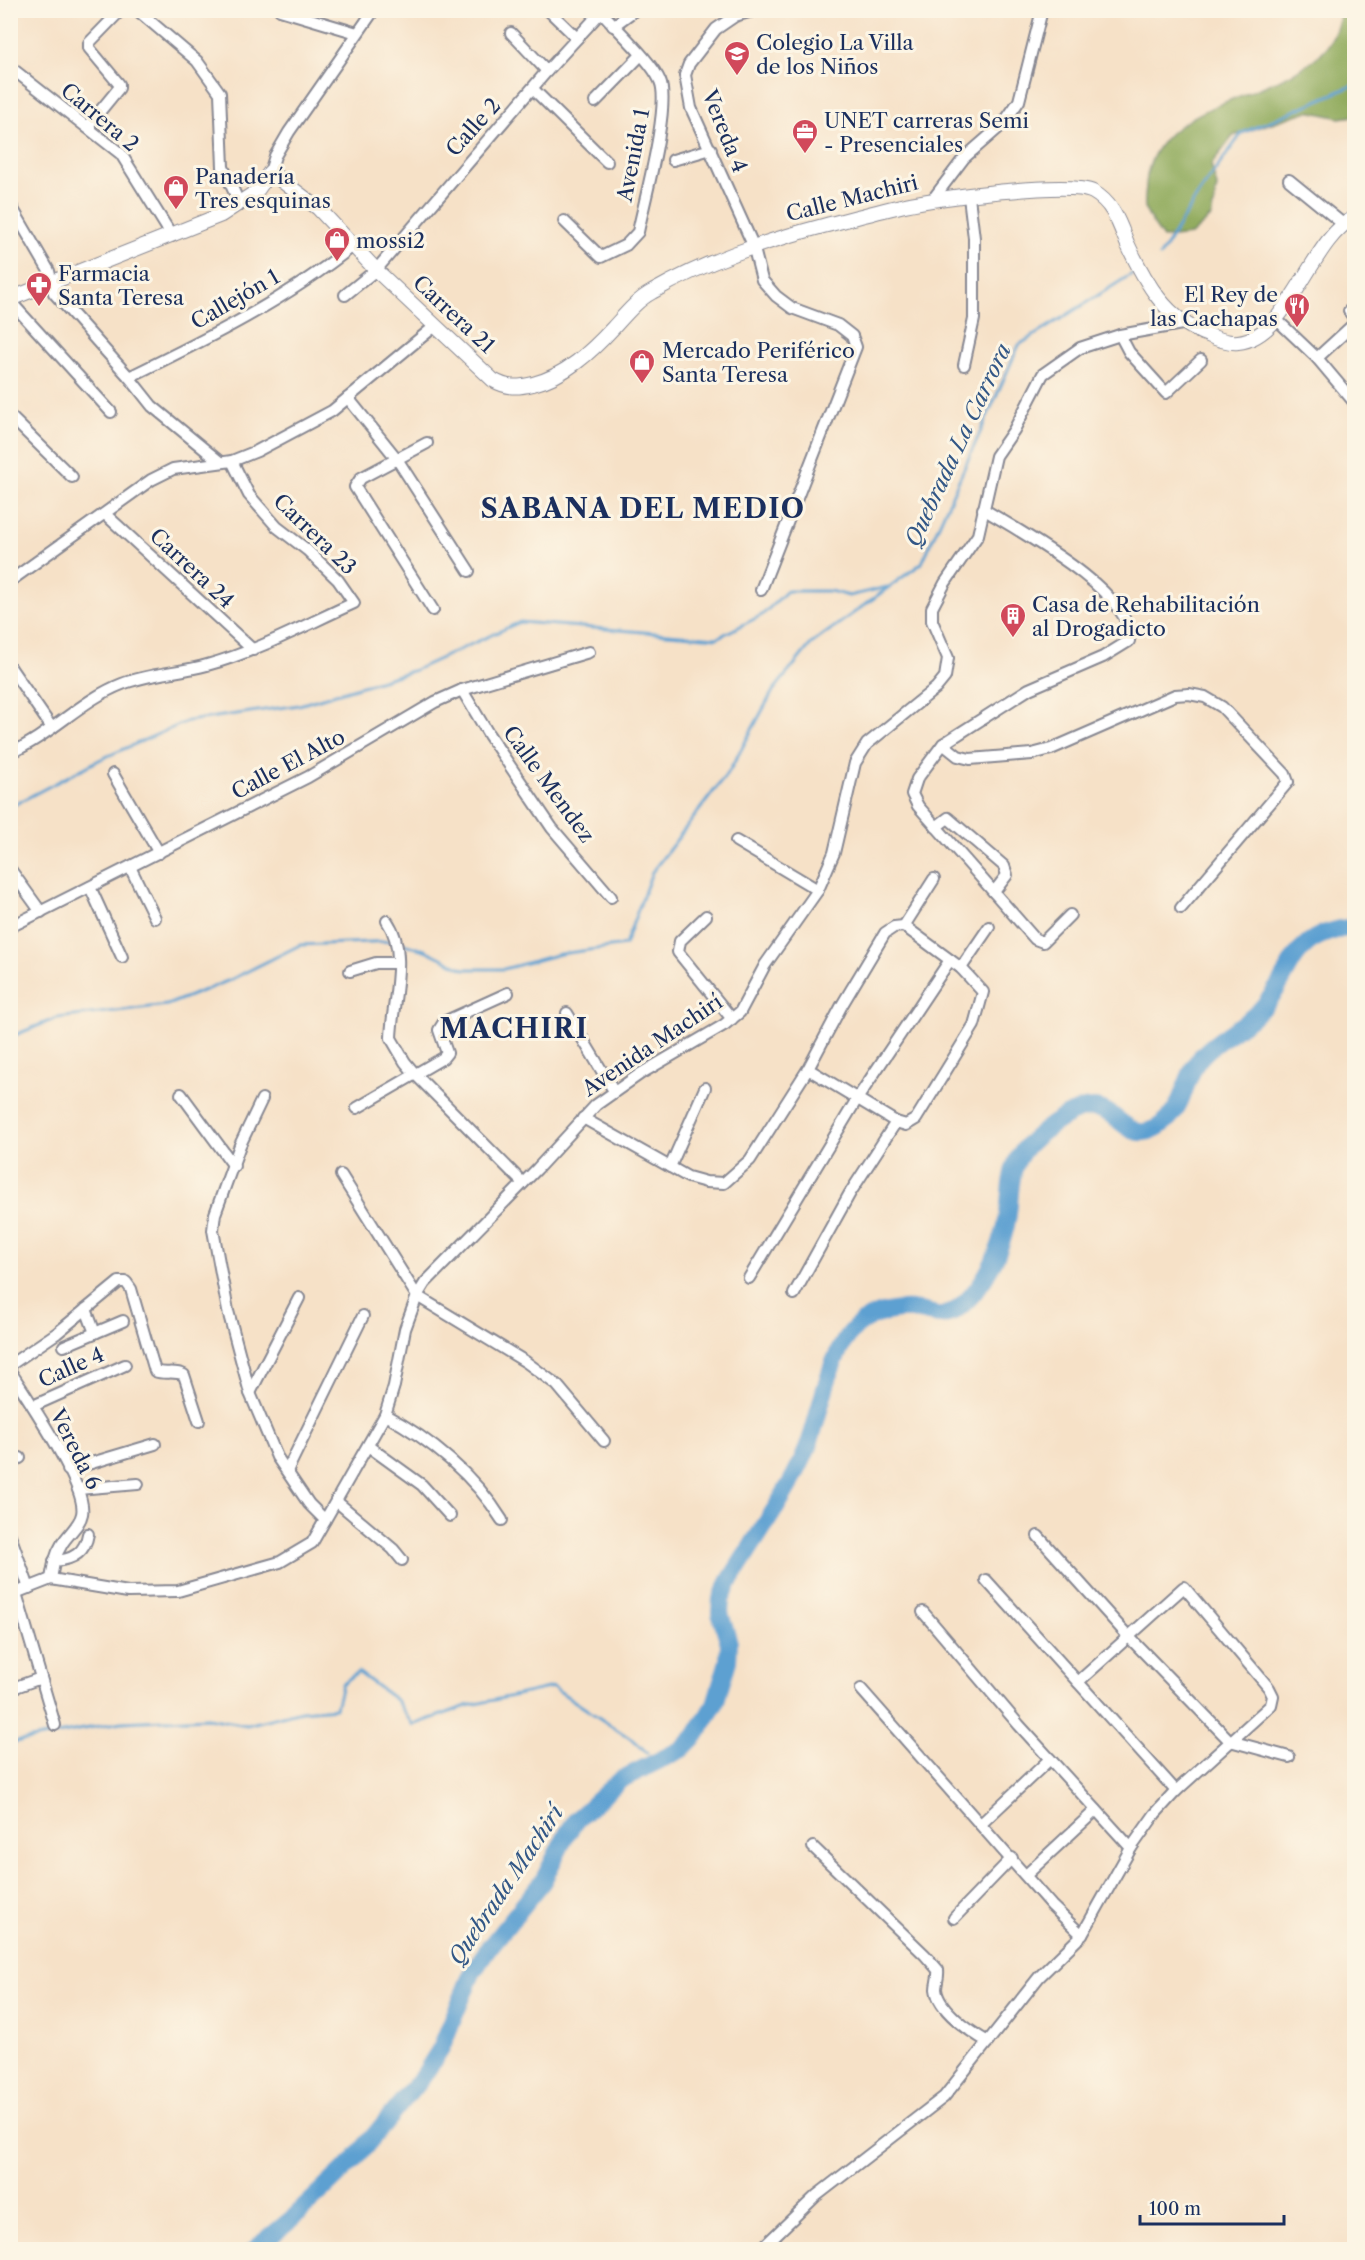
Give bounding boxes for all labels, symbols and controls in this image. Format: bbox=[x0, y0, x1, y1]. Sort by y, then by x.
place label: Colegio La Villa de los Niños bbox=[756, 30, 914, 79]
school or university icon: Colegio La Villa de los Niños bbox=[722, 39, 752, 77]
street label: Carrera 2 bbox=[56, 77, 144, 157]
street label: Vereda 4 bbox=[697, 85, 753, 176]
street label: Calle 2 bbox=[441, 93, 505, 161]
street label: Avenida 1 bbox=[612, 106, 654, 205]
place label: UNET carreras Semi - Presenciales bbox=[824, 108, 1029, 157]
office icon: UNET carreras Semi - Presenciales bbox=[790, 117, 820, 155]
place label: Panadería Tres esquinas bbox=[195, 164, 331, 213]
street label: Calle Machiri bbox=[783, 170, 921, 226]
shop icon: Panadería Tres esquinas bbox=[161, 173, 191, 211]
shop icon: mossi2 bbox=[322, 225, 352, 263]
place label: mossi2 bbox=[356, 228, 425, 253]
place label: Farmacia Santa Teresa bbox=[58, 261, 185, 310]
street label: Callejón 1 bbox=[186, 264, 284, 334]
pharmacy icon: Farmacia Santa Teresa bbox=[24, 270, 54, 308]
street label: Carrera 21 bbox=[408, 270, 500, 358]
place label: El Rey de las Cachapas bbox=[1150, 282, 1278, 331]
restaurant icon: El Rey de las Cachapas bbox=[1282, 291, 1312, 329]
place label: Mercado Periférico Santa Teresa bbox=[662, 338, 855, 387]
water label: Quebrada La Carrora bbox=[899, 339, 1017, 551]
shop icon: Mercado Periférico Santa Teresa bbox=[627, 347, 657, 385]
street label: Carrera 23 bbox=[268, 488, 362, 580]
district label: SABANA DEL MEDIO bbox=[481, 492, 805, 525]
street label: Carrera 24 bbox=[145, 523, 239, 613]
place label: Casa de Rehabilitación al Drogadicto bbox=[1032, 592, 1260, 641]
building icon: Casa de Rehabilitación al Drogadicto bbox=[998, 601, 1028, 639]
street label: Calle Mendez bbox=[498, 721, 600, 847]
street label: Calle El Alto bbox=[227, 724, 349, 804]
street label: Avenida Machirí bbox=[576, 989, 727, 1102]
district label: MACHIRI bbox=[439, 1012, 589, 1045]
street label: Calle 4 bbox=[34, 1341, 108, 1393]
street label: Vereda 6 bbox=[45, 1404, 107, 1493]
water label: Quebrada Machirí bbox=[443, 1799, 570, 1970]
scale bar bbox=[1140, 2188, 1284, 2226]
text: 100 m bbox=[1149, 2198, 1201, 2220]

